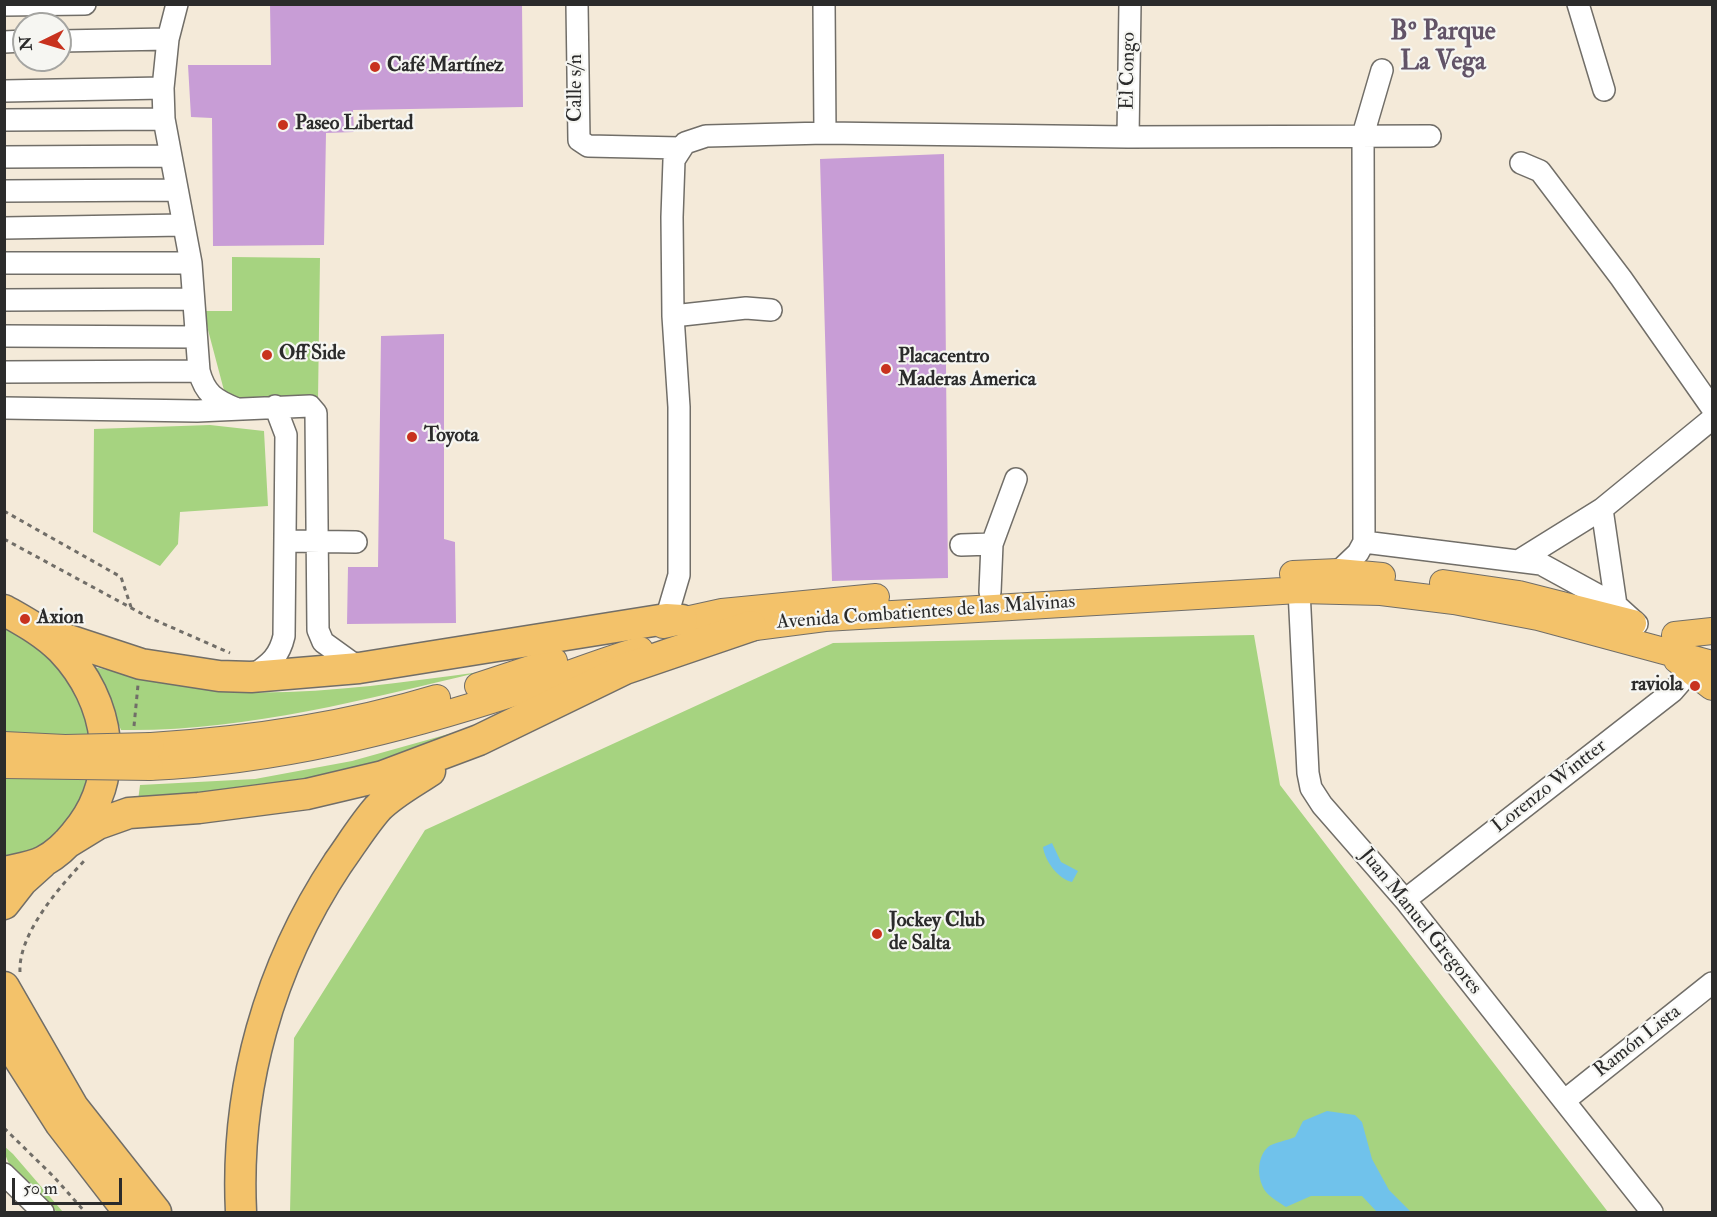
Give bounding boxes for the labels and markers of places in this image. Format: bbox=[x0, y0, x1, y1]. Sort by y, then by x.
place label: Café Martínez bbox=[387, 55, 504, 79]
marker: Café Martínez bbox=[368, 60, 382, 74]
place label: Paseo Libertad bbox=[295, 113, 413, 137]
marker: Paseo Libertad bbox=[276, 118, 290, 132]
place label: Off Side bbox=[279, 343, 345, 367]
place label: Placacentro Maderas America bbox=[898, 346, 1036, 393]
marker: Off Side bbox=[260, 348, 274, 362]
marker: Placacentro Maderas America bbox=[879, 362, 893, 376]
place label: Toyota bbox=[424, 425, 479, 449]
marker: Toyota bbox=[405, 430, 419, 444]
place label: Axion bbox=[37, 607, 84, 631]
marker: Axion bbox=[18, 612, 32, 626]
place label: raviola bbox=[1631, 674, 1683, 698]
marker: raviola bbox=[1688, 679, 1702, 693]
place label: Jockey Club de Salta bbox=[889, 910, 985, 957]
marker: Jockey Club de Salta bbox=[870, 927, 884, 941]

